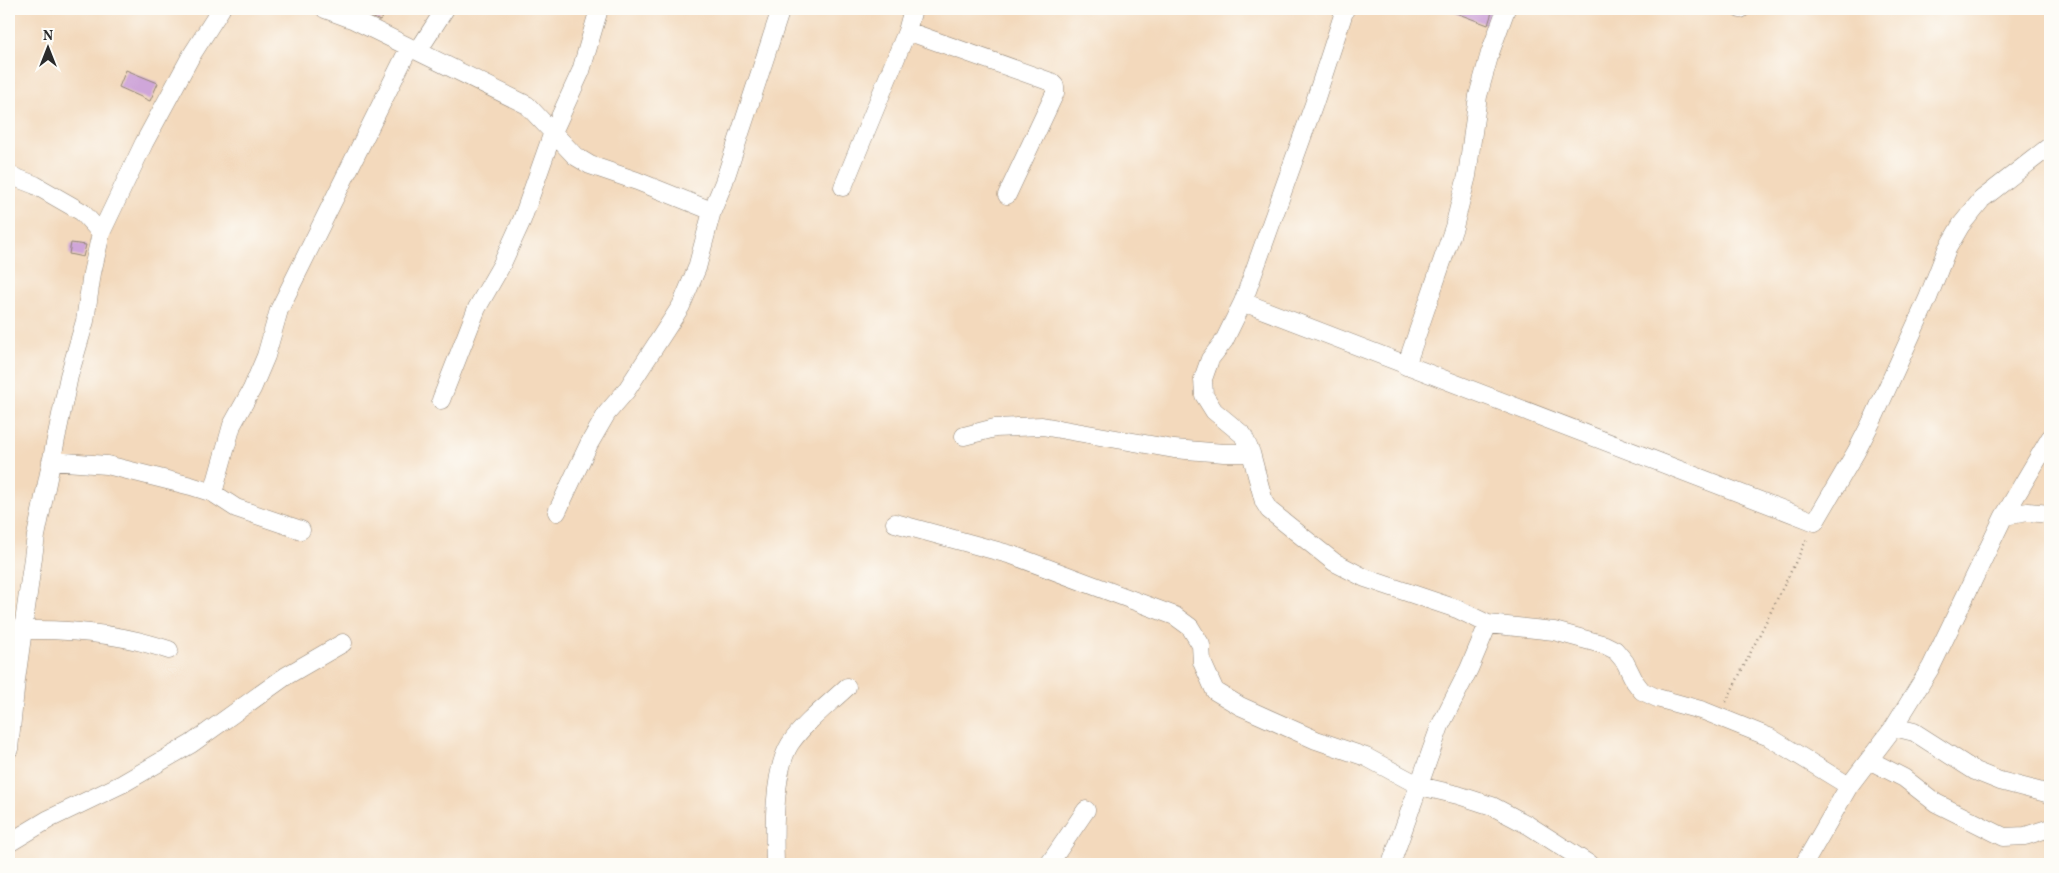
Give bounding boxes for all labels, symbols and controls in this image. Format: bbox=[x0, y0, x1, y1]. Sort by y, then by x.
north arrow bbox=[22, 22, 72, 72]
text: N bbox=[43, 27, 53, 46]

